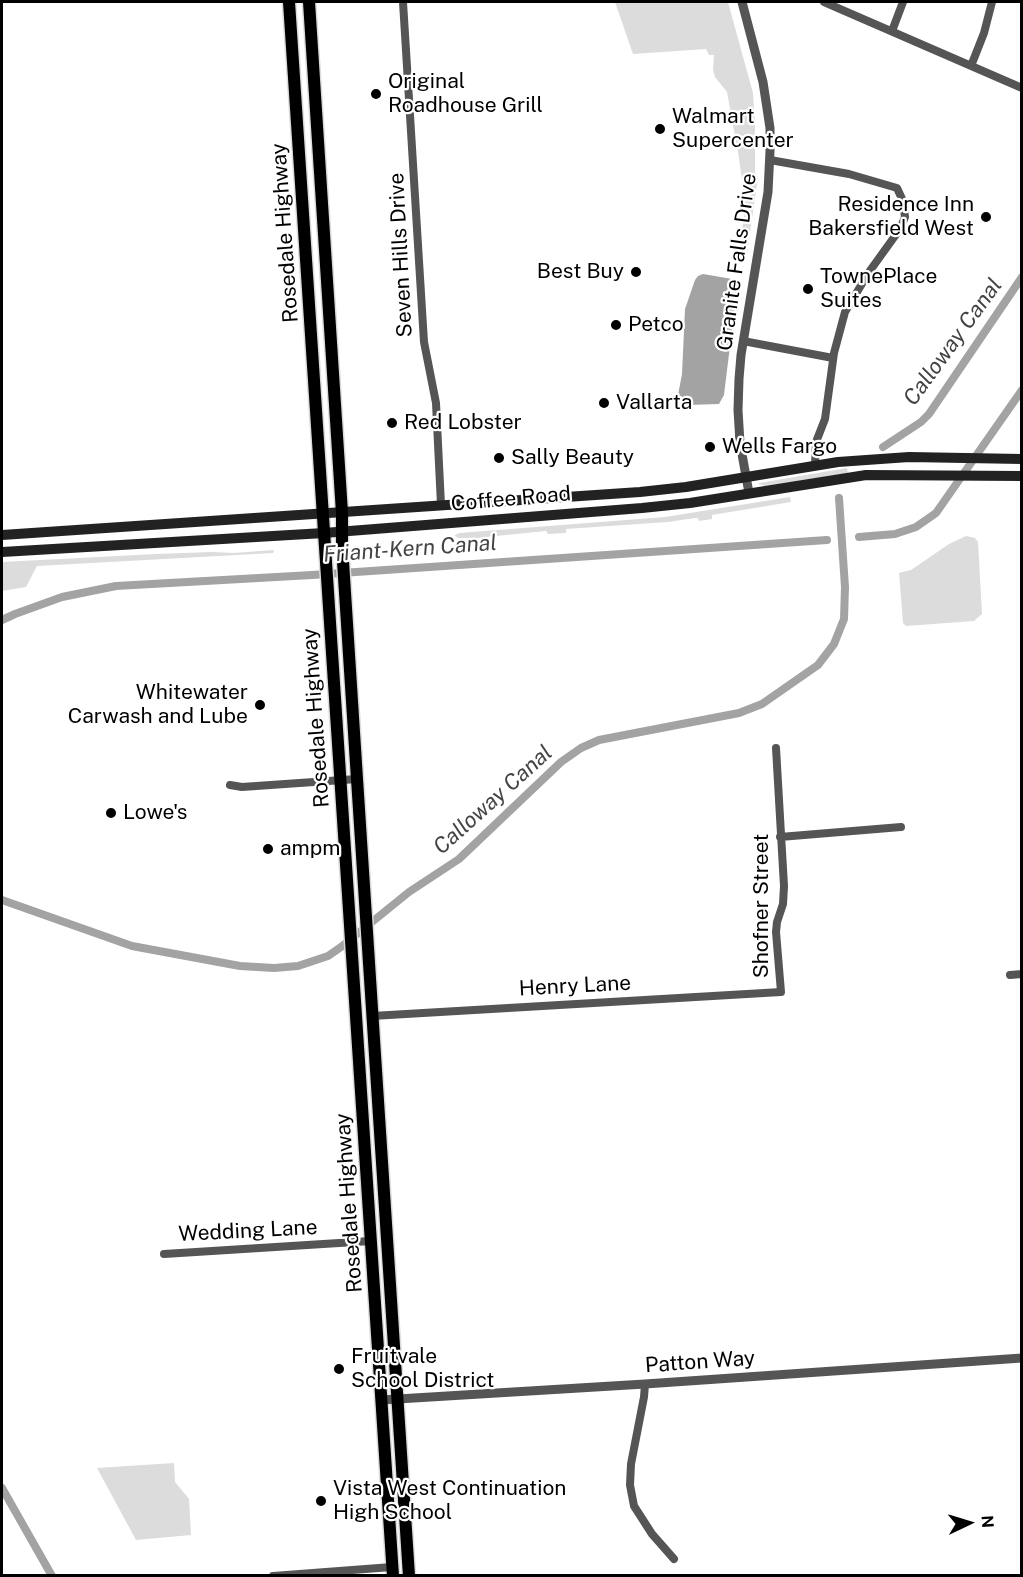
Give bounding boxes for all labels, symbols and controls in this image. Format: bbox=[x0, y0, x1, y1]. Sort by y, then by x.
place label: Original Roadhouse Grill bbox=[388, 69, 543, 119]
marker: Original Roadhouse Grill bbox=[369, 87, 383, 101]
place label: Walmart Supercenter bbox=[672, 104, 794, 154]
marker: Walmart Supercenter bbox=[653, 122, 667, 136]
street label: Rosedale Highway bbox=[266, 142, 304, 324]
street label: Seven Hills Drive bbox=[384, 172, 418, 338]
street label: Granite Falls Drive bbox=[712, 172, 762, 352]
place label: Residence Inn Bakersfield West bbox=[808, 192, 974, 242]
marker: Residence Inn Bakersfield West bbox=[979, 210, 993, 224]
place label: Best Buy bbox=[537, 259, 624, 285]
place label: TownePlace Suites bbox=[820, 264, 937, 314]
marker: Best Buy bbox=[629, 265, 643, 279]
water label: Calloway Canal bbox=[898, 273, 1008, 411]
marker: TownePlace Suites bbox=[801, 282, 815, 296]
place label: Petco bbox=[628, 312, 684, 338]
marker: Petco bbox=[609, 318, 623, 332]
place label: Vallarta bbox=[616, 390, 692, 416]
marker: Vallarta bbox=[597, 396, 611, 410]
place label: Red Lobster bbox=[404, 410, 522, 436]
marker: Red Lobster bbox=[385, 416, 399, 430]
place label: Wells Fargo bbox=[722, 434, 837, 460]
marker: Wells Fargo bbox=[703, 440, 717, 454]
place label: Sally Beauty bbox=[511, 445, 634, 471]
marker: Sally Beauty bbox=[492, 451, 506, 465]
street label: Coffee Road bbox=[450, 481, 572, 517]
water label: Friant-Kern Canal bbox=[322, 530, 498, 568]
street label: Rosedale Highway bbox=[297, 627, 335, 809]
place label: Whitewater Carwash and Lube bbox=[68, 680, 248, 730]
marker: Whitewater Carwash and Lube bbox=[253, 698, 267, 712]
water label: Calloway Canal bbox=[428, 740, 558, 860]
place label: Lowe's bbox=[123, 800, 187, 826]
marker: Lowe's bbox=[104, 806, 118, 820]
street label: Shofner Street bbox=[749, 834, 775, 978]
place label: ampm bbox=[280, 836, 340, 862]
marker: ampm bbox=[261, 842, 275, 856]
street label: Henry Lane bbox=[518, 970, 632, 1002]
street label: Rosedale Highway bbox=[330, 1112, 368, 1294]
street label: Wedding Lane bbox=[178, 1215, 318, 1247]
place label: Fruitvale School District bbox=[351, 1344, 494, 1394]
street label: Patton Way bbox=[644, 1346, 756, 1378]
marker: Fruitvale School District bbox=[332, 1362, 346, 1376]
place label: Vista West Continuation High School bbox=[333, 1476, 566, 1526]
north arrow bbox=[939, 1493, 999, 1553]
marker: Vista West Continuation High School bbox=[314, 1494, 328, 1508]
text: N bbox=[978, 1515, 997, 1529]

